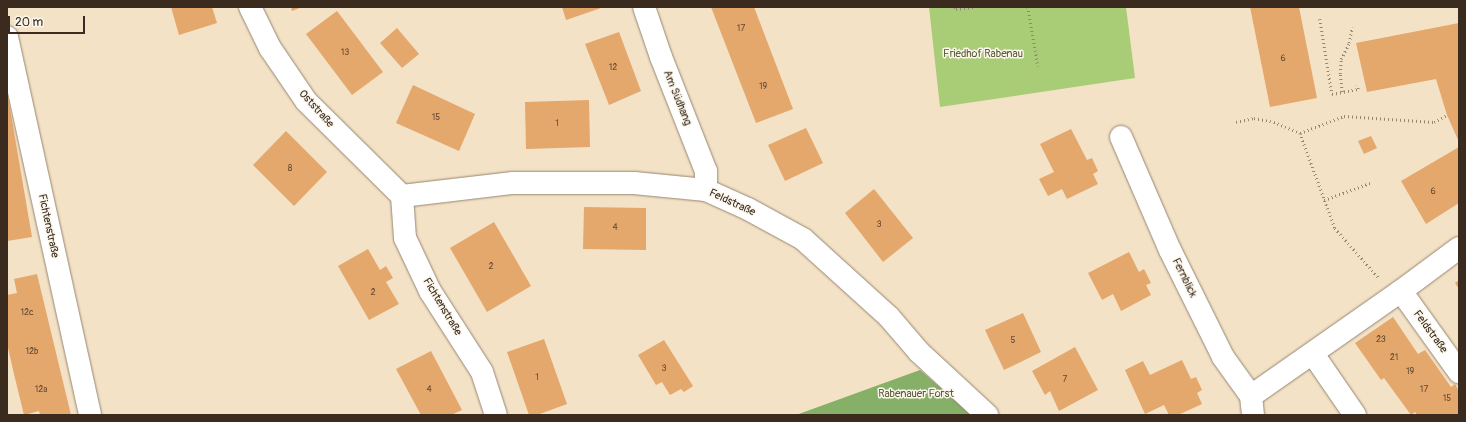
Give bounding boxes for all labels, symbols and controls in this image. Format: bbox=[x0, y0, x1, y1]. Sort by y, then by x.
scale bar bbox=[10, 8, 87, 34]
text: 20 m bbox=[15, 15, 43, 30]
house number: 17 bbox=[737, 24, 745, 34]
park label: Friedhof Rabenau bbox=[943, 47, 1023, 61]
house number: 13 bbox=[341, 48, 349, 58]
house number: 6 bbox=[1280, 54, 1286, 64]
house number: 12 bbox=[609, 63, 617, 73]
street label: Am Südhang bbox=[660, 69, 694, 127]
house number: 19 bbox=[759, 82, 767, 92]
street label: Oststraße bbox=[296, 87, 336, 131]
house number: 15 bbox=[432, 113, 440, 123]
house number: 1 bbox=[555, 119, 559, 129]
house number: 8 bbox=[288, 164, 292, 174]
street label: Feldstraße bbox=[707, 187, 757, 219]
house number: 6 bbox=[1430, 187, 1436, 197]
street label: Fichtenstraße bbox=[35, 193, 61, 259]
house number: 3 bbox=[876, 220, 882, 230]
house number: 4 bbox=[612, 223, 618, 233]
street label: Fernblick bbox=[1169, 256, 1199, 300]
house number: 2 bbox=[488, 262, 494, 272]
street label: Fichtenstraße bbox=[420, 276, 464, 338]
house number: 2 bbox=[370, 288, 376, 298]
house number: 12c bbox=[20, 308, 34, 318]
street label: Feldstraße bbox=[1410, 308, 1450, 356]
house number: 23 bbox=[1376, 335, 1386, 345]
house number: 5 bbox=[1011, 336, 1015, 346]
house number: 12b bbox=[26, 347, 38, 357]
house number: 21 bbox=[1390, 353, 1398, 363]
house number: 3 bbox=[661, 364, 667, 374]
house number: 19 bbox=[1406, 367, 1414, 377]
house number: 1 bbox=[535, 373, 539, 383]
house number: 7 bbox=[1063, 375, 1067, 385]
house number: 12a bbox=[35, 385, 47, 395]
house number: 4 bbox=[426, 385, 432, 395]
house number: 17 bbox=[1420, 385, 1428, 395]
park label: Rabenauer Forst bbox=[878, 387, 954, 401]
house number: 15 bbox=[1443, 394, 1451, 404]

